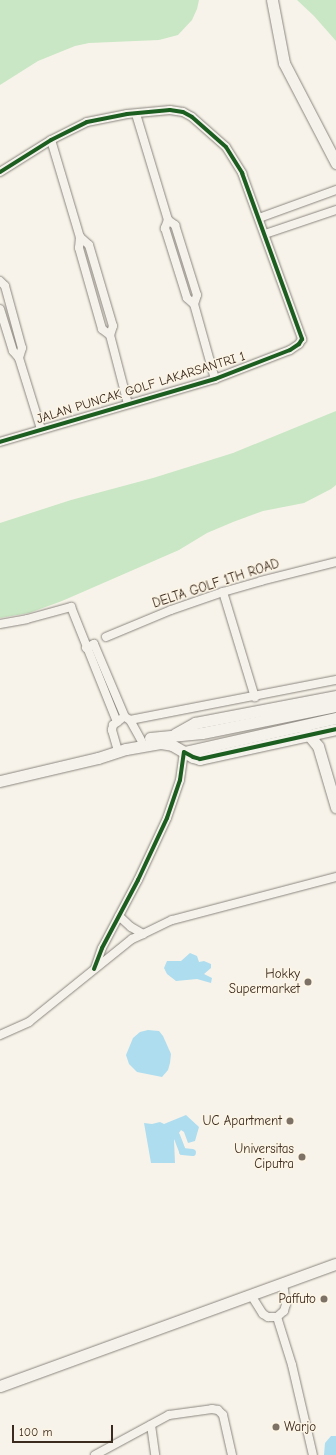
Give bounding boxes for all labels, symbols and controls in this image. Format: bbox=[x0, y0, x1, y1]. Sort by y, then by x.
street label: JALAN PUNCAK GOLF LAKARSANTRI 1 bbox=[35, 349, 247, 427]
street label: DELTA GOLF 1TH ROAD bbox=[151, 556, 281, 612]
place label: Hokky Supermarket bbox=[229, 967, 300, 998]
marker: Hokky Supermarket bbox=[303, 977, 313, 987]
place label: UC Apartment bbox=[202, 1113, 282, 1129]
marker: UC Apartment bbox=[285, 1116, 295, 1126]
place label: Universitas Ciputra bbox=[234, 1142, 294, 1173]
marker: Universitas Ciputra bbox=[297, 1152, 307, 1162]
place label: Paffuto bbox=[278, 1291, 316, 1307]
marker: Paffuto bbox=[319, 1294, 329, 1304]
scale bar bbox=[14, 1417, 115, 1443]
place label: Warjo bbox=[284, 1419, 316, 1435]
marker: Warjo bbox=[271, 1422, 281, 1432]
text: 100 m bbox=[19, 1425, 52, 1439]

